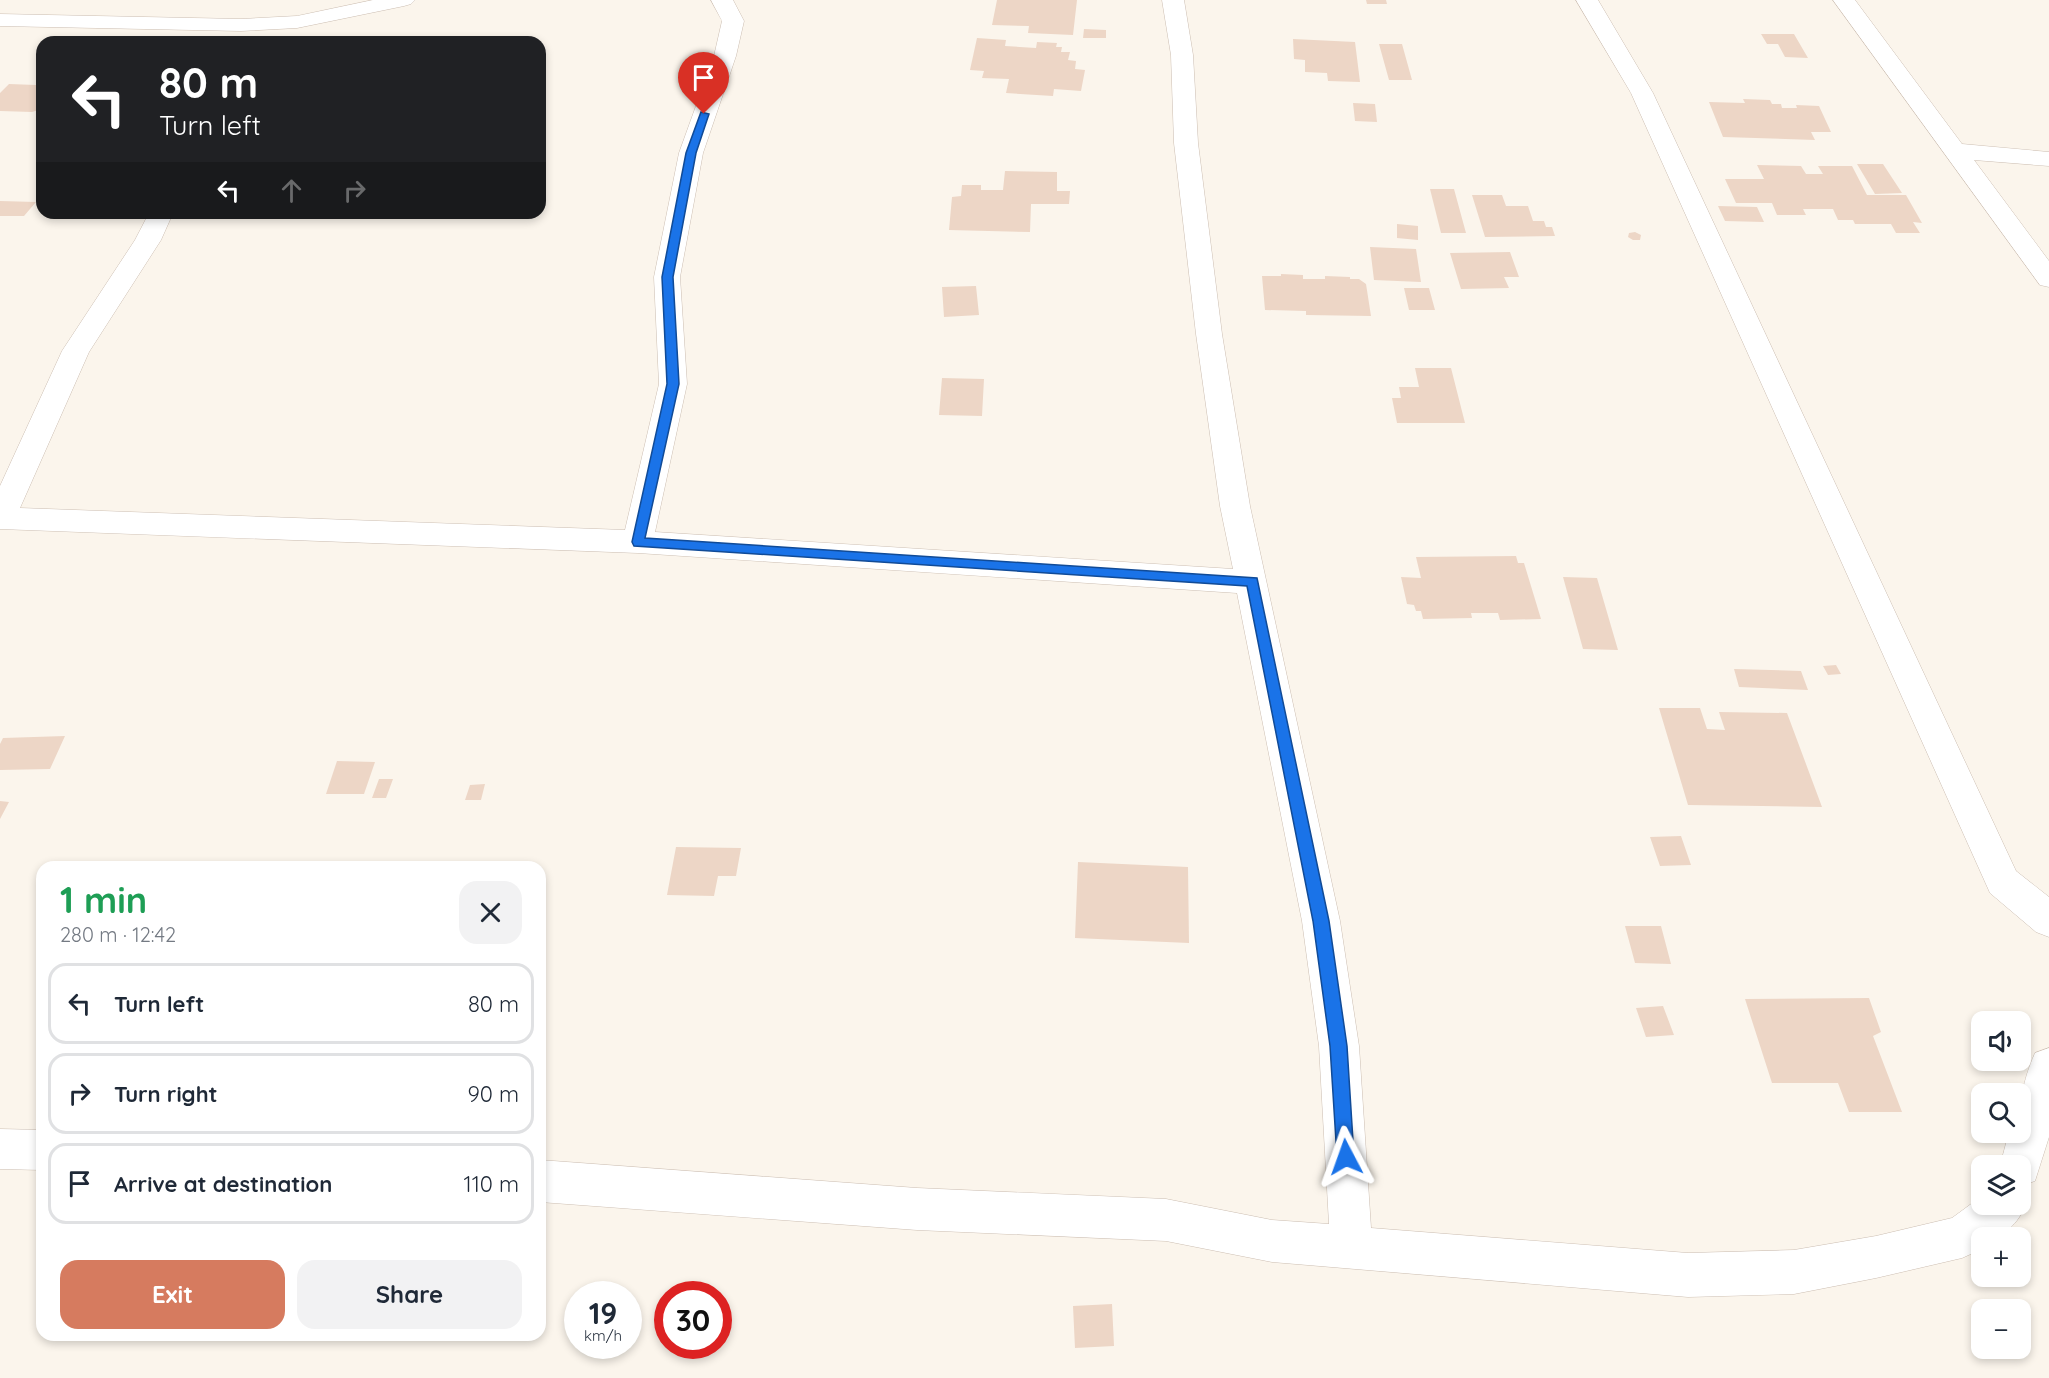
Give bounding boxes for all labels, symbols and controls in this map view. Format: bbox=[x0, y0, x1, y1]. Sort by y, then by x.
pin bbox=[678, 52, 729, 114]
text: 80 m bbox=[159, 56, 258, 109]
icon: left bbox=[60, 60, 138, 138]
icon: arrive bbox=[687, 61, 720, 94]
text: Turn left bbox=[159, 108, 261, 142]
icon: left bbox=[212, 174, 245, 207]
icon: ahead bbox=[275, 174, 308, 207]
icon: right bbox=[338, 174, 371, 207]
text: 1 min bbox=[60, 877, 147, 922]
button: close bbox=[459, 881, 522, 944]
text: 280 m · 12:42 bbox=[60, 922, 176, 947]
icon: left bbox=[63, 987, 96, 1020]
text: Turn left bbox=[114, 990, 204, 1018]
text: 80 m bbox=[468, 990, 519, 1018]
map controls bbox=[1971, 1011, 2031, 1359]
button: sound bbox=[1971, 1011, 2031, 1071]
icon: right bbox=[63, 1077, 96, 1110]
text: Turn right bbox=[114, 1080, 218, 1108]
text: 90 m bbox=[468, 1080, 519, 1108]
button: search bbox=[1971, 1083, 2031, 1143]
position arrow bbox=[1314, 1125, 1378, 1189]
button: layers bbox=[1971, 1155, 2031, 1215]
icon: arrive bbox=[63, 1167, 96, 1200]
text: Arrive at destination bbox=[114, 1170, 332, 1198]
text: 110 m bbox=[464, 1170, 519, 1198]
button: + bbox=[1971, 1227, 2031, 1287]
button: Exit bbox=[60, 1260, 285, 1329]
button: Share bbox=[297, 1260, 522, 1329]
speed limit sign: 30 bbox=[654, 1281, 732, 1359]
text: 19 bbox=[589, 1294, 617, 1332]
button: − bbox=[1971, 1299, 2031, 1359]
text: km/h bbox=[584, 1326, 622, 1345]

